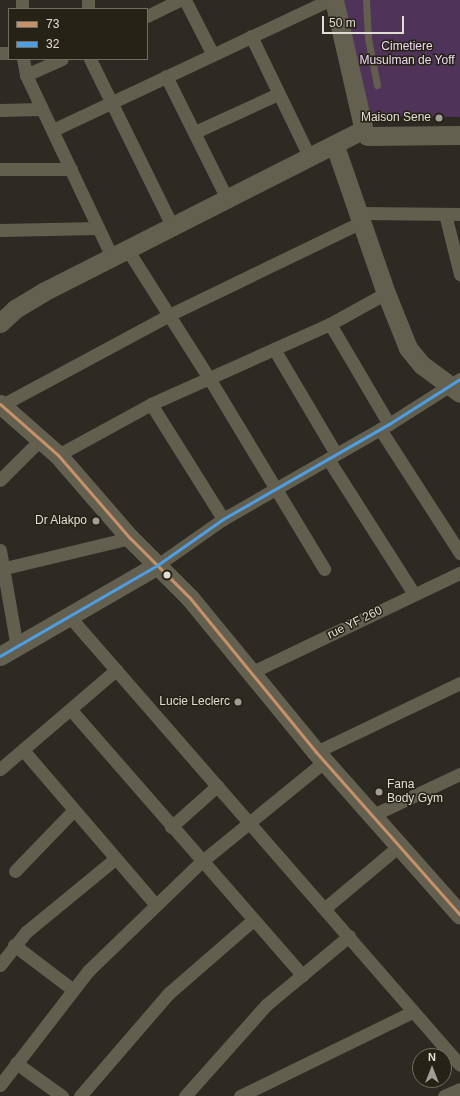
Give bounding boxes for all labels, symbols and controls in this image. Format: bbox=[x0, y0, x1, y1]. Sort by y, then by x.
legend bbox=[8, 8, 148, 60]
scale bar bbox=[324, 8, 406, 34]
text: 50 m bbox=[329, 16, 356, 30]
text: 73 bbox=[46, 17, 59, 31]
text: 32 bbox=[46, 37, 59, 51]
park label: Cimetiere Musulman de Yoff bbox=[359, 40, 455, 68]
place label: Maison Sene bbox=[361, 111, 431, 125]
marker: Maison Sene bbox=[434, 113, 444, 123]
place label: Dr Alakpo bbox=[34, 514, 87, 528]
marker: Dr Alakpo bbox=[90, 515, 102, 527]
unlabelled marker bbox=[162, 570, 172, 580]
street label: rue YF 260 bbox=[325, 604, 385, 642]
place label: Lucie Leclerc bbox=[159, 695, 230, 709]
marker: Lucie Leclerc bbox=[233, 697, 243, 707]
place label: Fana Body Gym bbox=[387, 778, 443, 806]
marker: Fana Body Gym bbox=[374, 787, 384, 797]
north arrow bbox=[412, 1048, 452, 1088]
text: N bbox=[428, 1051, 436, 1063]

